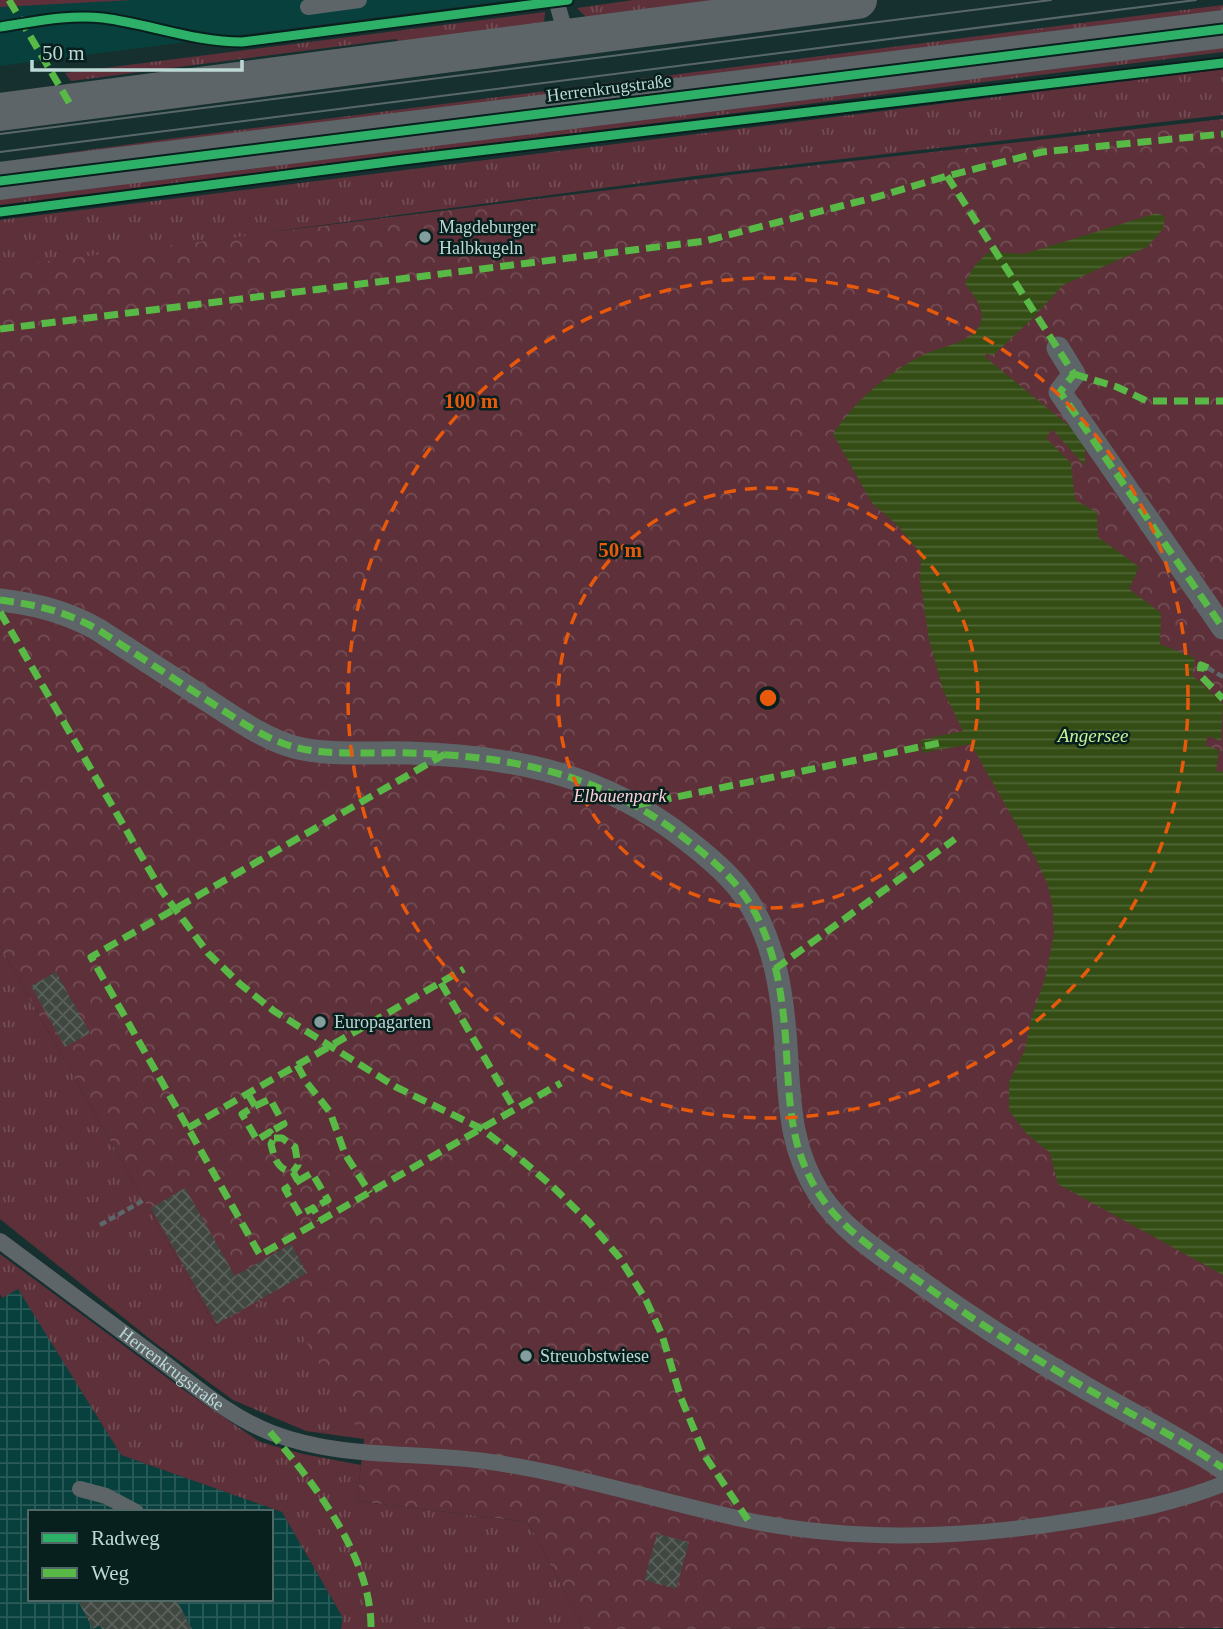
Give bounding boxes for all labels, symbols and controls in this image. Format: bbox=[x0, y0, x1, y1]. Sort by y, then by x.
scale bar bbox=[32, 28, 242, 72]
text: 50 m bbox=[42, 41, 85, 65]
street label: Herrenkrugstraße bbox=[545, 70, 673, 106]
place label: Magdeburger Halbkugeln bbox=[439, 217, 536, 258]
marker: Magdeburger Halbkugeln bbox=[417, 229, 433, 245]
text: 100 m bbox=[444, 389, 499, 413]
text: 50 m bbox=[598, 538, 642, 562]
centre of rings bbox=[756, 686, 780, 710]
water label: Angersee bbox=[1056, 725, 1128, 746]
park label: Elbauenpark bbox=[573, 786, 667, 806]
place label: Europagarten bbox=[334, 1012, 431, 1032]
marker: Europagarten bbox=[312, 1014, 328, 1030]
street label: Herrenkrugstraße bbox=[115, 1323, 228, 1415]
place label: Streuobstwiese bbox=[540, 1346, 649, 1366]
marker: Streuobstwiese bbox=[518, 1348, 534, 1364]
legend bbox=[28, 1510, 273, 1601]
text: Radweg bbox=[91, 1526, 160, 1550]
text: Weg bbox=[91, 1561, 129, 1585]

